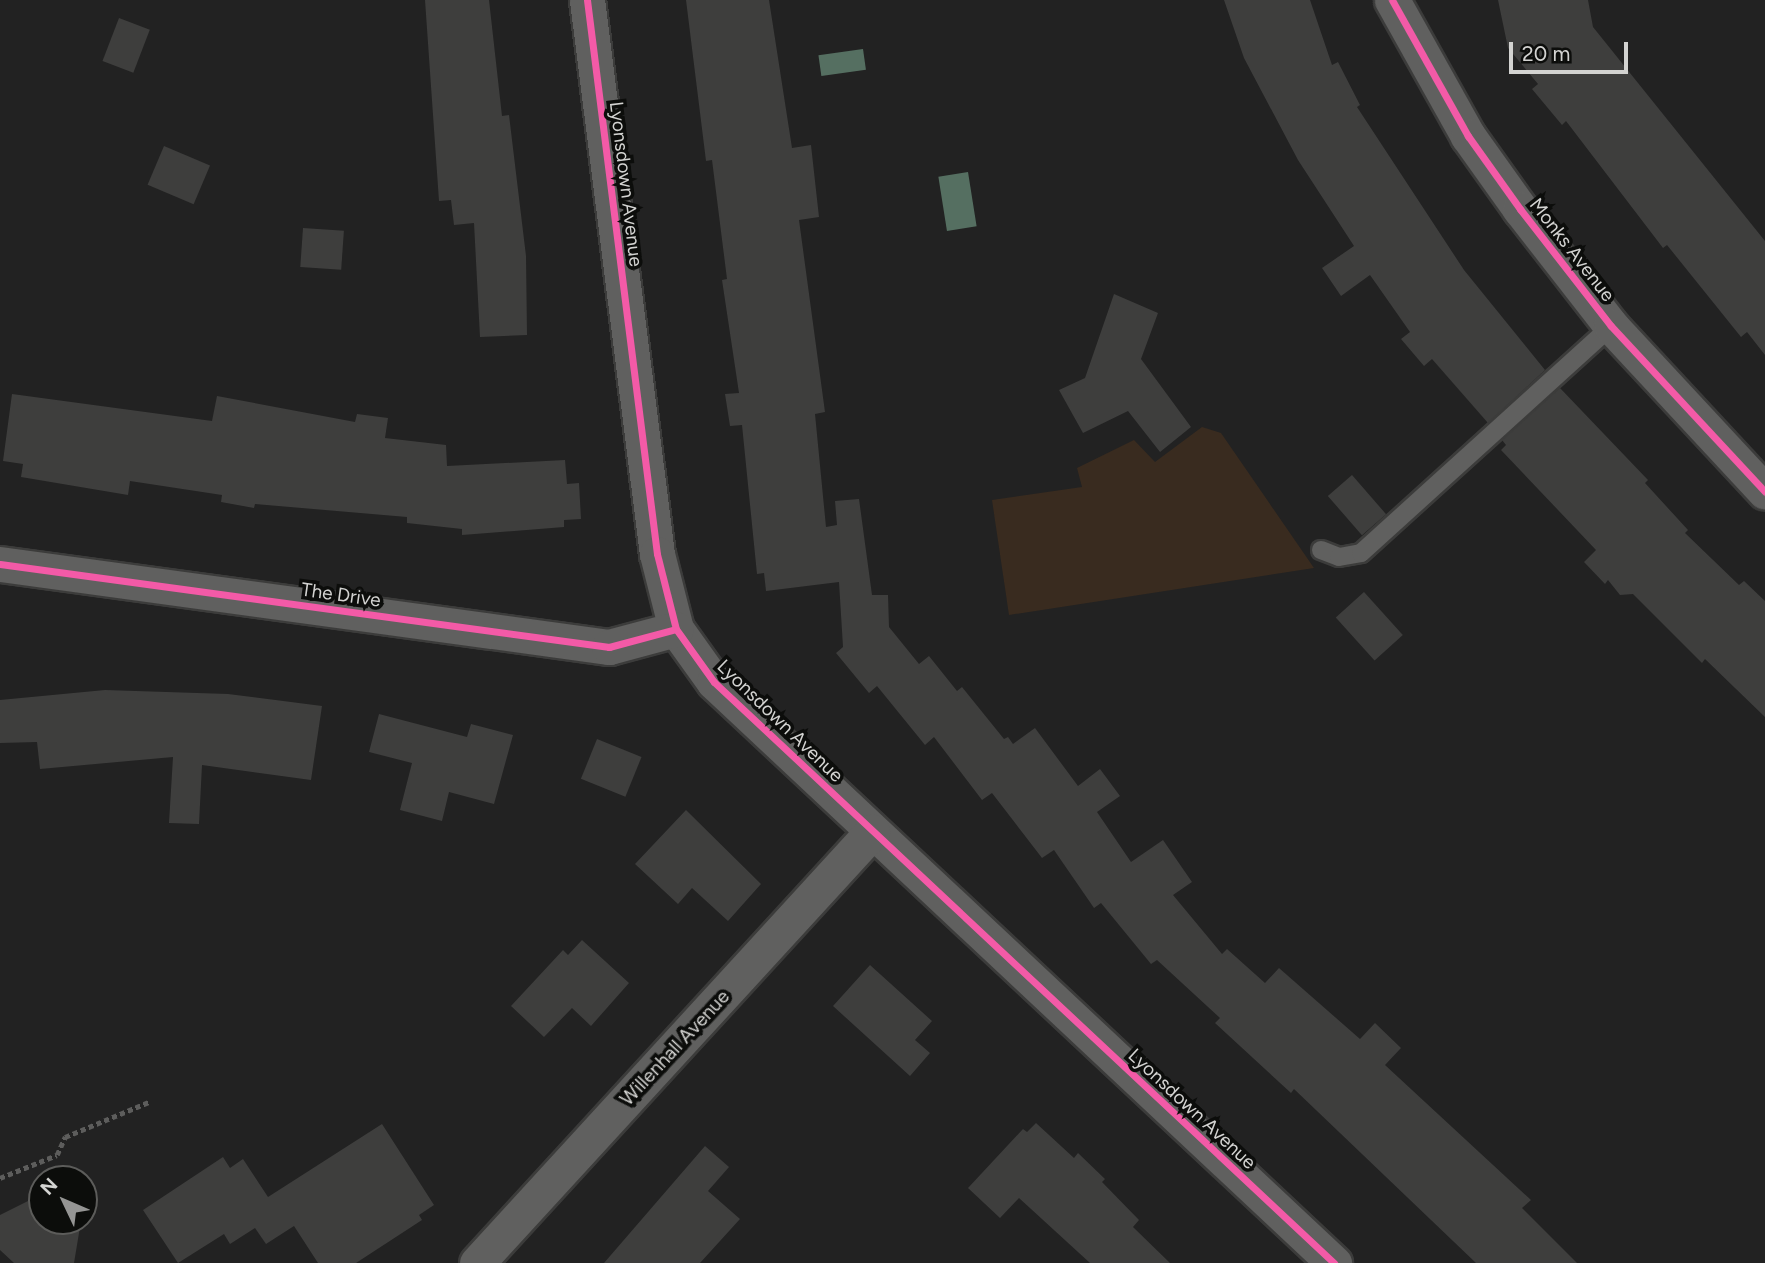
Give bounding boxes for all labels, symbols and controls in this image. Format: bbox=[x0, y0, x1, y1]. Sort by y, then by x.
scale bar bbox=[1513, 28, 1632, 72]
text: 20 m bbox=[1522, 41, 1570, 66]
street label: Lyonsdown Avenue bbox=[605, 100, 647, 268]
street label: Monks Avenue bbox=[1525, 194, 1619, 306]
street label: The Drive bbox=[300, 578, 382, 612]
street label: Lyonsdown Avenue bbox=[712, 655, 848, 787]
street label: Willenhall Avenue bbox=[616, 986, 734, 1110]
street label: Lyonsdown Avenue bbox=[1123, 1044, 1261, 1174]
north arrow bbox=[28, 1165, 98, 1235]
text: N bbox=[36, 1173, 62, 1200]

